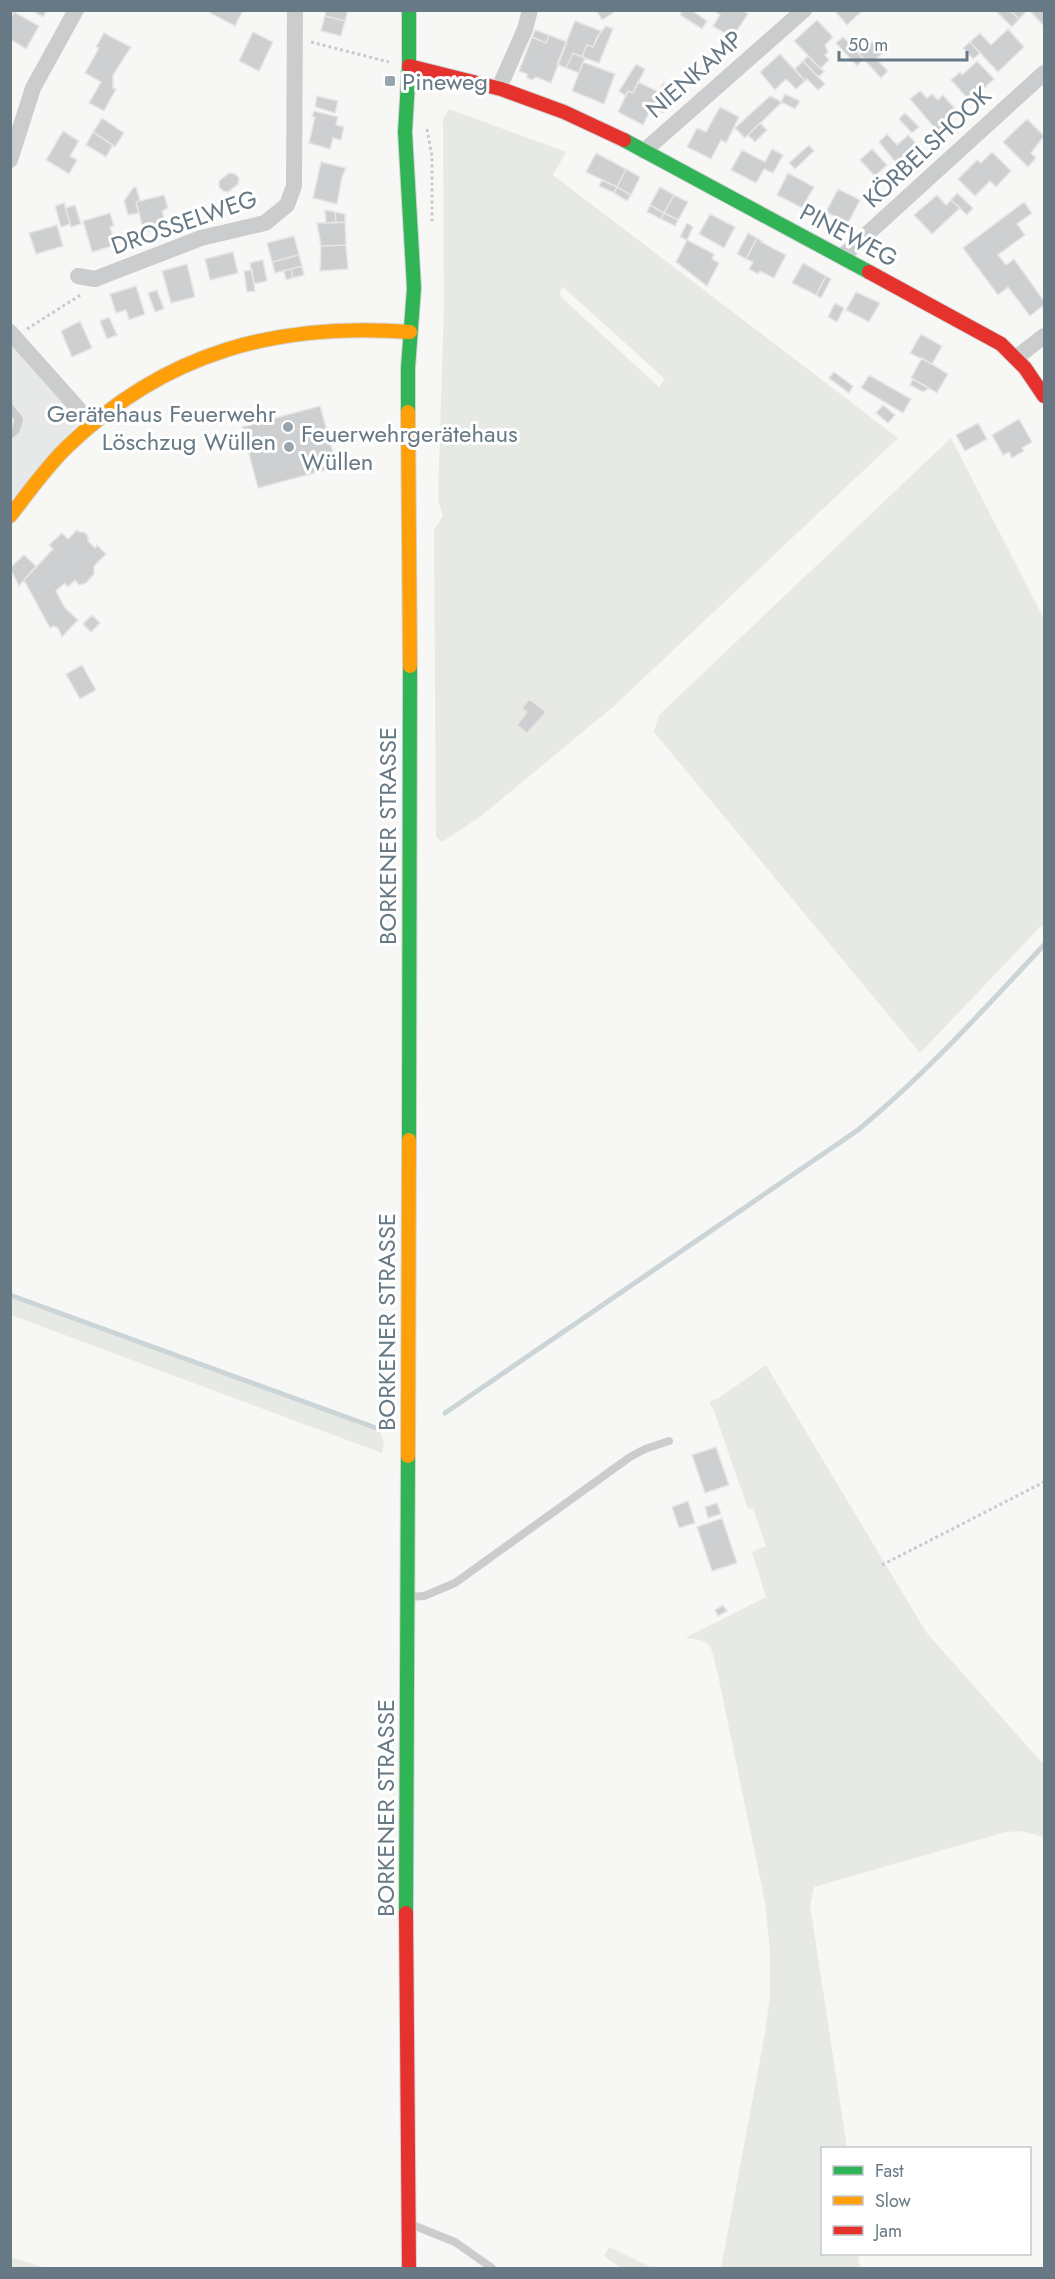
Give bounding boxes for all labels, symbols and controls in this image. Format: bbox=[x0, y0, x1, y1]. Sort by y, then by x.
street label: NIENKAMP bbox=[638, 22, 750, 126]
scale bar bbox=[839, 24, 966, 62]
text: 50 m bbox=[848, 32, 888, 58]
place label: Pineweg bbox=[402, 64, 488, 99]
marker: Pineweg bbox=[383, 74, 397, 88]
street label: KÖRBELSHOOK bbox=[855, 78, 999, 216]
street label: DROSSELWEG bbox=[106, 181, 262, 263]
street label: PINEWEG bbox=[794, 195, 904, 275]
place label: Gerätehaus Feuerwehr Löschzug Wüllen bbox=[47, 396, 277, 459]
place label: Feuerwehrgerätehaus Wüllen bbox=[301, 416, 518, 479]
marker: Gerätehaus Feuerwehr Löschzug Wüllen bbox=[281, 420, 295, 434]
marker: Feuerwehrgerätehaus Wüllen bbox=[282, 440, 296, 454]
street label: BORKENER STRASSE bbox=[370, 727, 405, 945]
street label: BORKENER STRASSE bbox=[369, 1213, 404, 1431]
street label: BORKENER STRASSE bbox=[368, 1699, 403, 1917]
legend bbox=[821, 2147, 1031, 2255]
text: Fast bbox=[875, 2158, 904, 2184]
text: Slow bbox=[875, 2188, 912, 2214]
text: Jam bbox=[873, 2218, 902, 2244]

